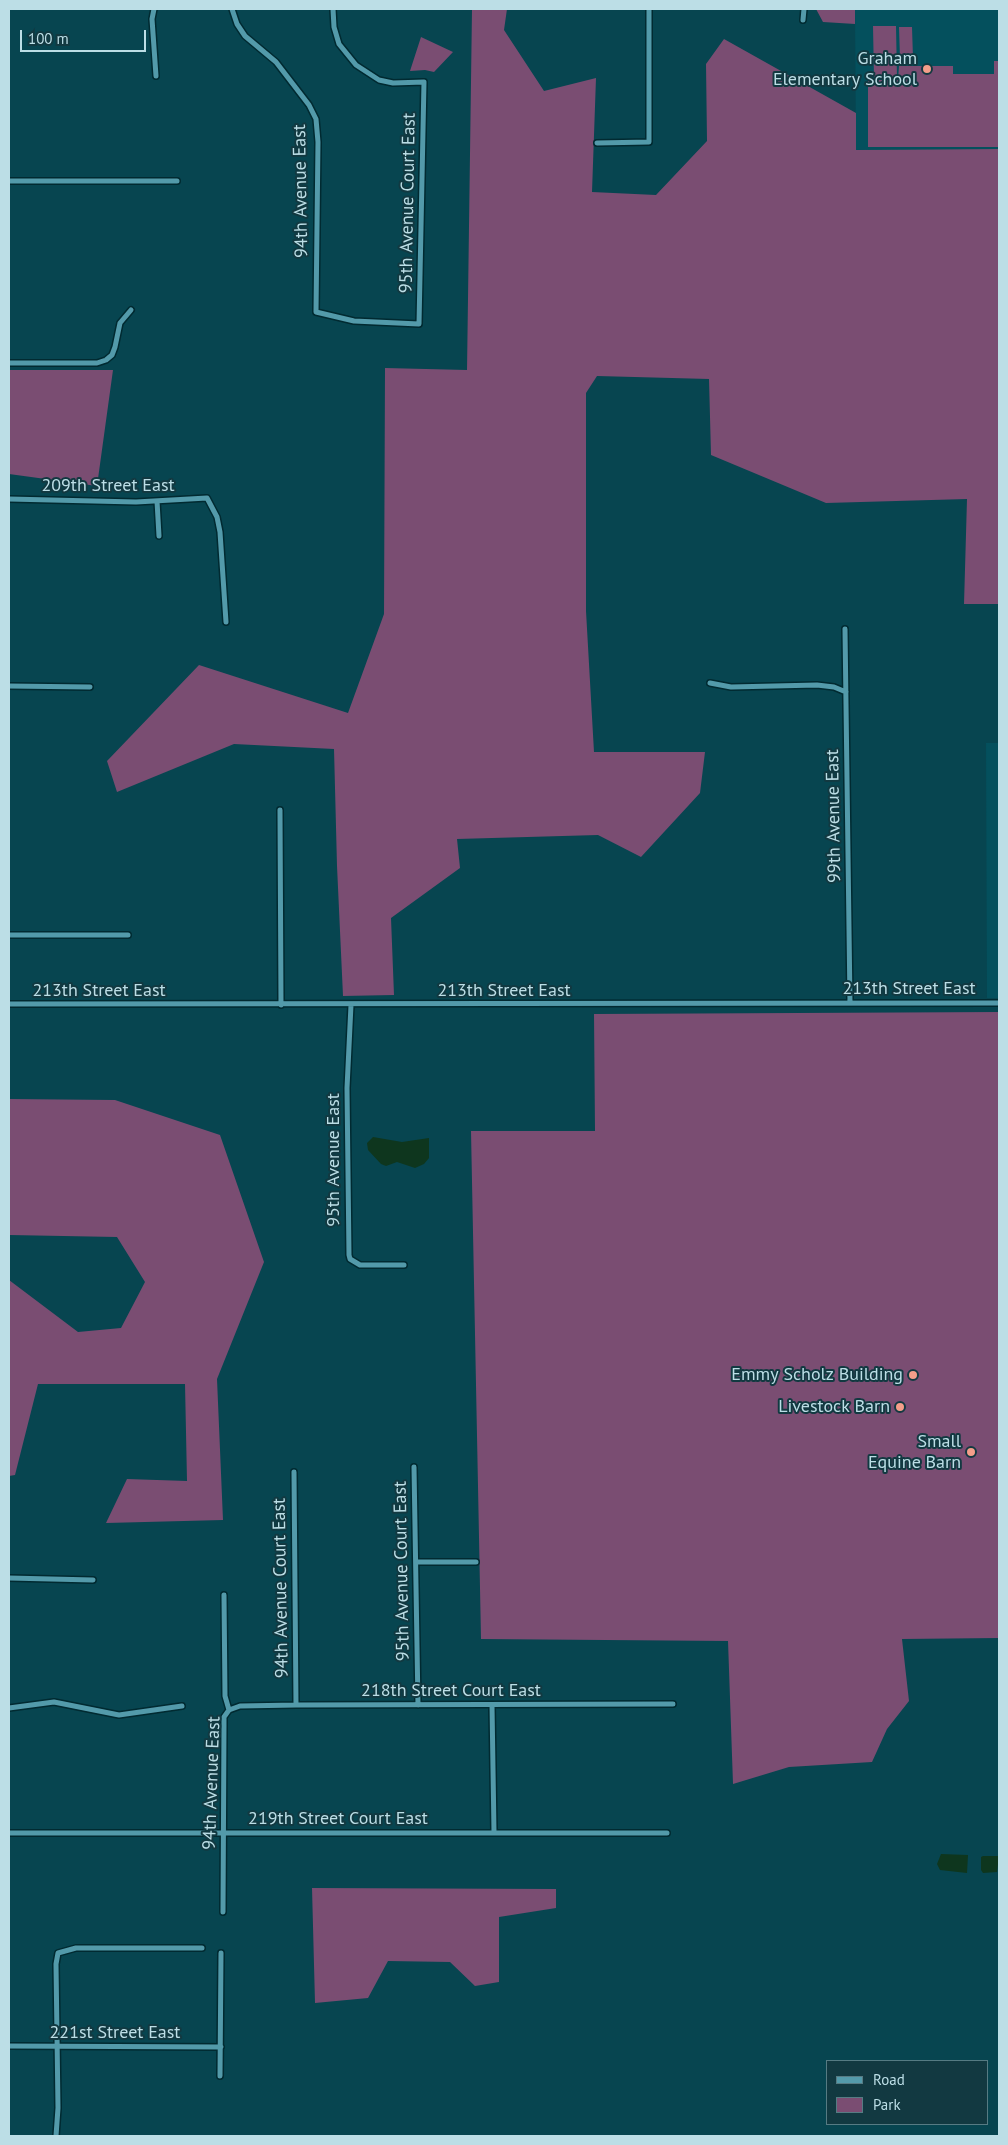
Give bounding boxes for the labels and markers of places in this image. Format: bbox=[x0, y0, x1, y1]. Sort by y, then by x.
place label: Graham Elementary School bbox=[773, 48, 917, 90]
marker: Graham Elementary School bbox=[921, 63, 933, 75]
place label: Emmy Scholz Building bbox=[731, 1364, 903, 1386]
marker: Emmy Scholz Building bbox=[907, 1369, 919, 1381]
place label: Livestock Barn bbox=[778, 1396, 890, 1418]
marker: Livestock Barn bbox=[894, 1401, 906, 1413]
place label: Small Equine Barn bbox=[868, 1431, 961, 1474]
marker: Small Equine Barn bbox=[965, 1446, 977, 1458]

